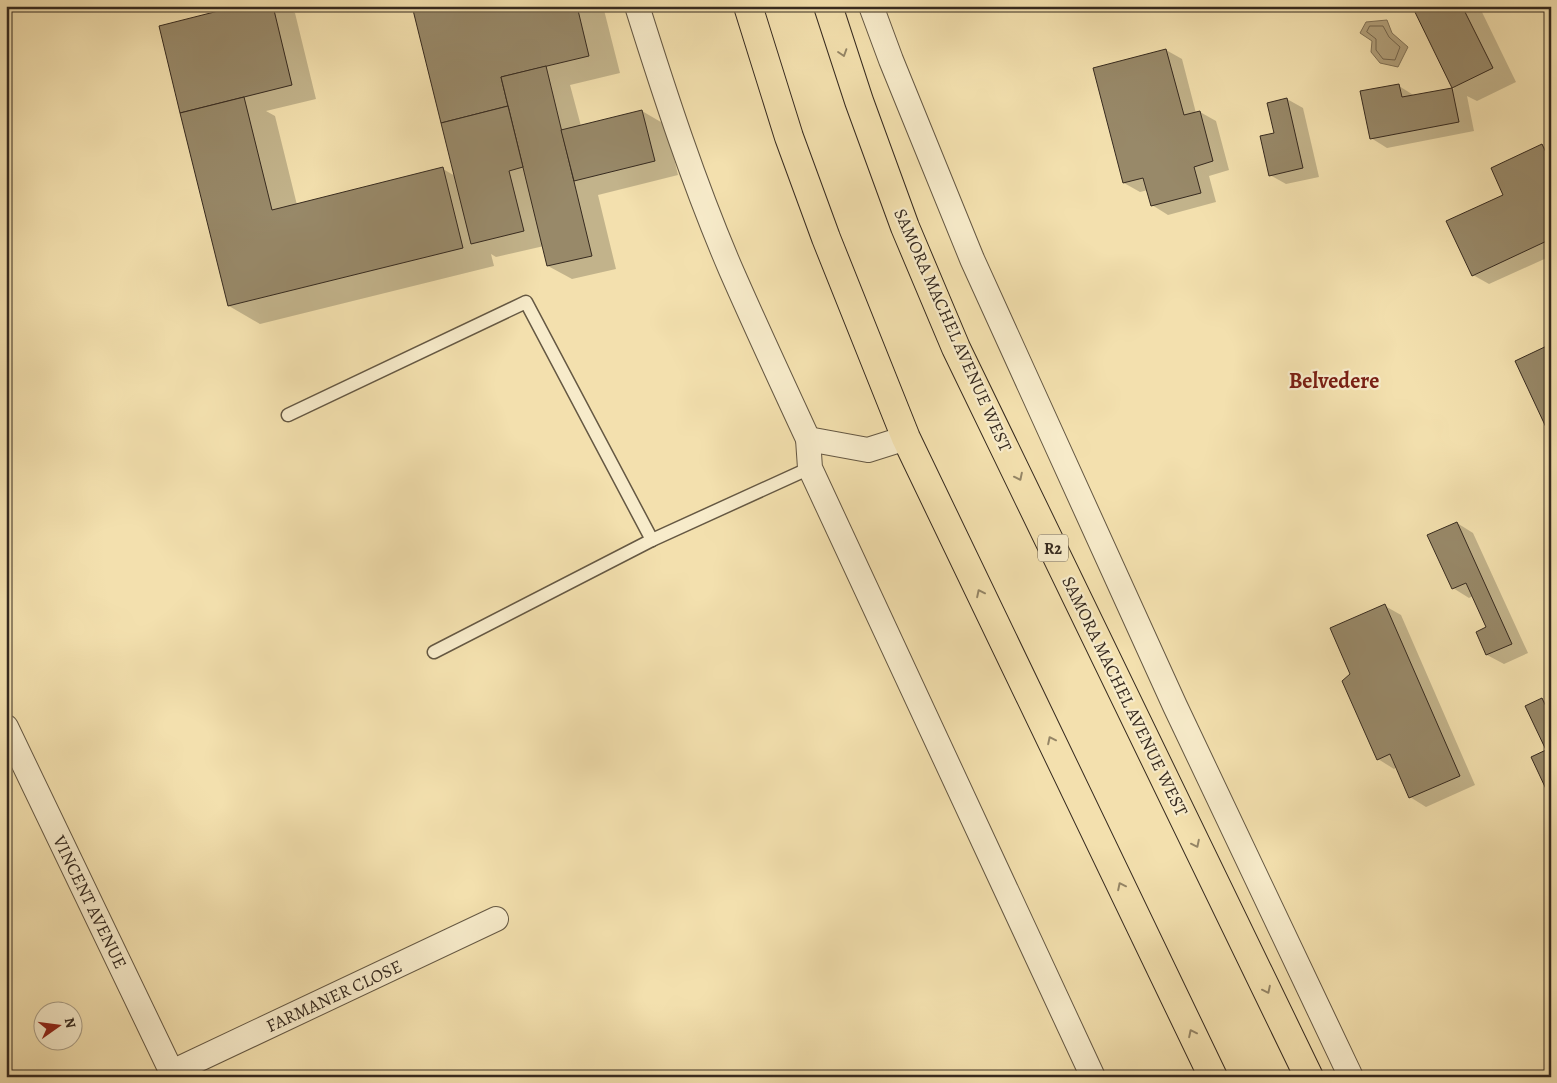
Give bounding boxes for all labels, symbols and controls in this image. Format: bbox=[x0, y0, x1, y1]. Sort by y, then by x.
one-way arrow bbox=[837, 48, 847, 56]
street label: SAMORA MACHEL AVENUE WEST bbox=[888, 205, 1018, 456]
district label: Belvedere bbox=[1289, 366, 1379, 396]
one-way arrow bbox=[1013, 472, 1023, 481]
road number: R2 bbox=[1038, 534, 1068, 562]
street label: SAMORA MACHEL AVENUE WEST bbox=[1056, 572, 1194, 820]
one-way arrow bbox=[977, 590, 987, 599]
one-way arrow bbox=[1047, 736, 1057, 745]
street label: VINCENT AVENUE bbox=[47, 830, 133, 973]
one-way arrow bbox=[1190, 839, 1200, 848]
one-way arrow bbox=[1117, 882, 1127, 891]
street label: FARMANER CLOSE bbox=[262, 954, 406, 1038]
one-way arrow bbox=[1261, 985, 1271, 994]
north arrow bbox=[32, 1000, 82, 1050]
text: N bbox=[60, 1016, 81, 1030]
one-way arrow bbox=[1187, 1029, 1198, 1038]

